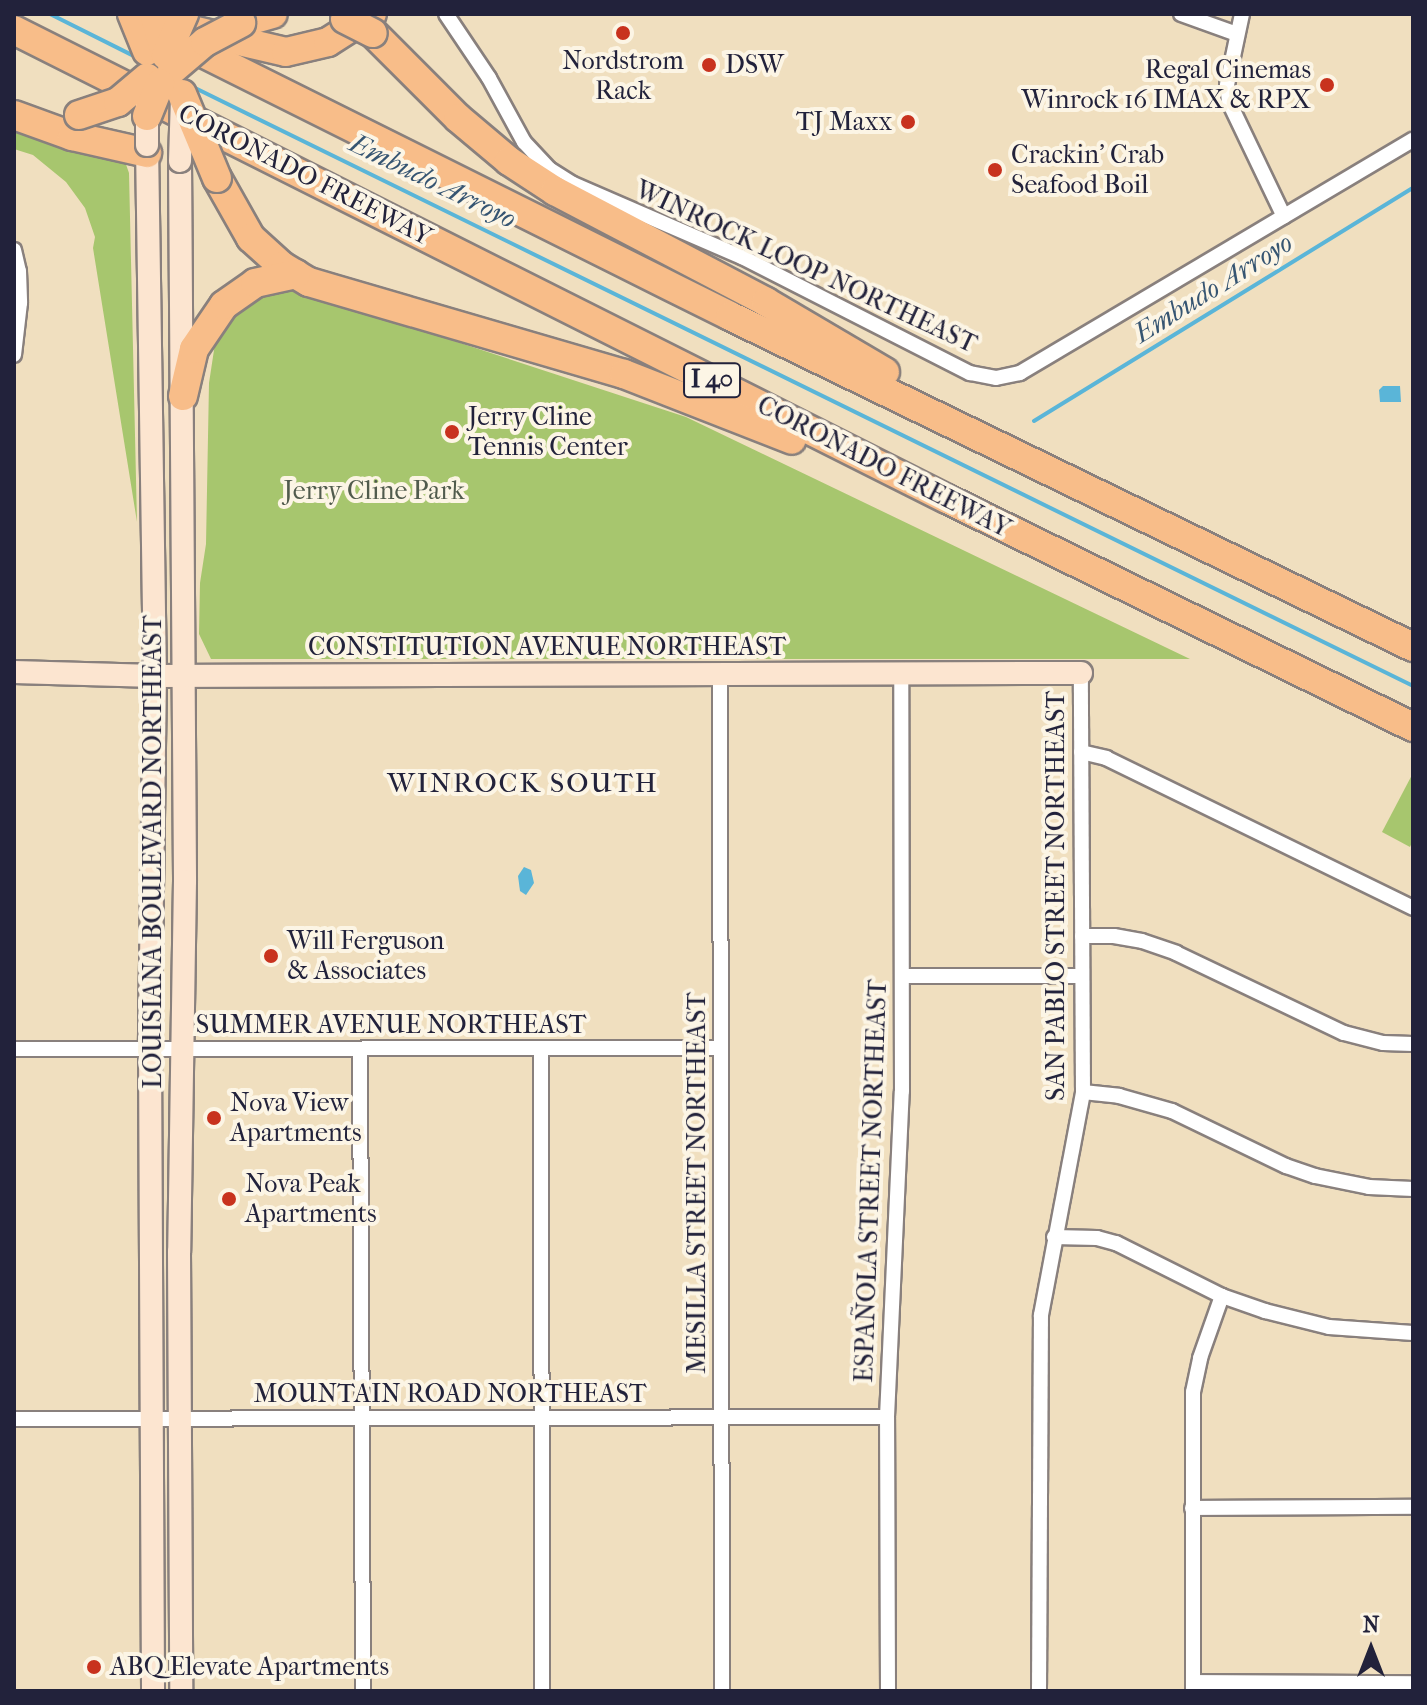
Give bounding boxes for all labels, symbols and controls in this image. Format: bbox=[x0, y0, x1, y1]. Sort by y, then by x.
marker: Nordstrom Rack bbox=[614, 24, 632, 42]
place label: Nordstrom Rack bbox=[562, 45, 684, 106]
place label: DSW bbox=[725, 49, 784, 81]
place label: Regal Cinemas Winrock 16 IMAX & RPX bbox=[1022, 54, 1311, 116]
marker: DSW bbox=[700, 56, 718, 74]
marker: Regal Cinemas Winrock 16 IMAX & RPX bbox=[1318, 76, 1336, 94]
street label: CORONADO FREEWAY bbox=[173, 97, 437, 253]
place label: TJ Maxx bbox=[796, 106, 892, 138]
marker: TJ Maxx bbox=[899, 113, 917, 131]
water label: Embudo Arroyo bbox=[344, 126, 522, 236]
place label: Crackin' Crab Seafood Boil bbox=[1011, 139, 1164, 200]
marker: Crackin' Crab Seafood Boil bbox=[986, 161, 1004, 179]
street label: WINROCK LOOP NORTHEAST bbox=[630, 174, 982, 360]
water label: Embudo Arroyo bbox=[1127, 226, 1299, 350]
road number: I 40 bbox=[682, 360, 742, 400]
street label: CORONADO FREEWAY bbox=[752, 389, 1016, 545]
place label: Jerry Cline Tennis Center bbox=[468, 401, 628, 462]
marker: Jerry Cline Tennis Center bbox=[443, 423, 461, 441]
park label: Jerry Cline Park bbox=[283, 475, 465, 507]
street label: LOUISIANA BOULEVARD NORTHEAST bbox=[137, 615, 169, 1089]
street label: CONSTITUTION AVENUE NORTHEAST bbox=[308, 631, 786, 663]
street label: SAN PABLO STREET NORTHEAST bbox=[1040, 691, 1072, 1101]
district label: WINROCK SOUTH bbox=[387, 766, 659, 800]
place label: Will Ferguson & Associates bbox=[287, 925, 444, 986]
marker: Will Ferguson & Associates bbox=[262, 947, 280, 965]
street label: ESPAÑOLA STREET NORTHEAST bbox=[848, 979, 894, 1383]
street label: MESILLA STREET NORTHEAST bbox=[681, 992, 713, 1374]
street label: SUMMER AVENUE NORTHEAST bbox=[196, 1009, 586, 1041]
place label: Nova View Apartments bbox=[230, 1087, 362, 1148]
marker: Nova View Apartments bbox=[205, 1109, 223, 1127]
place label: Nova Peak Apartments bbox=[245, 1168, 377, 1230]
marker: Nova Peak Apartments bbox=[220, 1190, 238, 1208]
street label: MOUNTAIN ROAD NORTHEAST bbox=[254, 1378, 646, 1410]
north arrow bbox=[1331, 1609, 1411, 1689]
text: N bbox=[1363, 1612, 1379, 1638]
place label: ABQ Elevate Apartments bbox=[110, 1651, 389, 1683]
marker: ABQ Elevate Apartments bbox=[85, 1658, 103, 1676]

